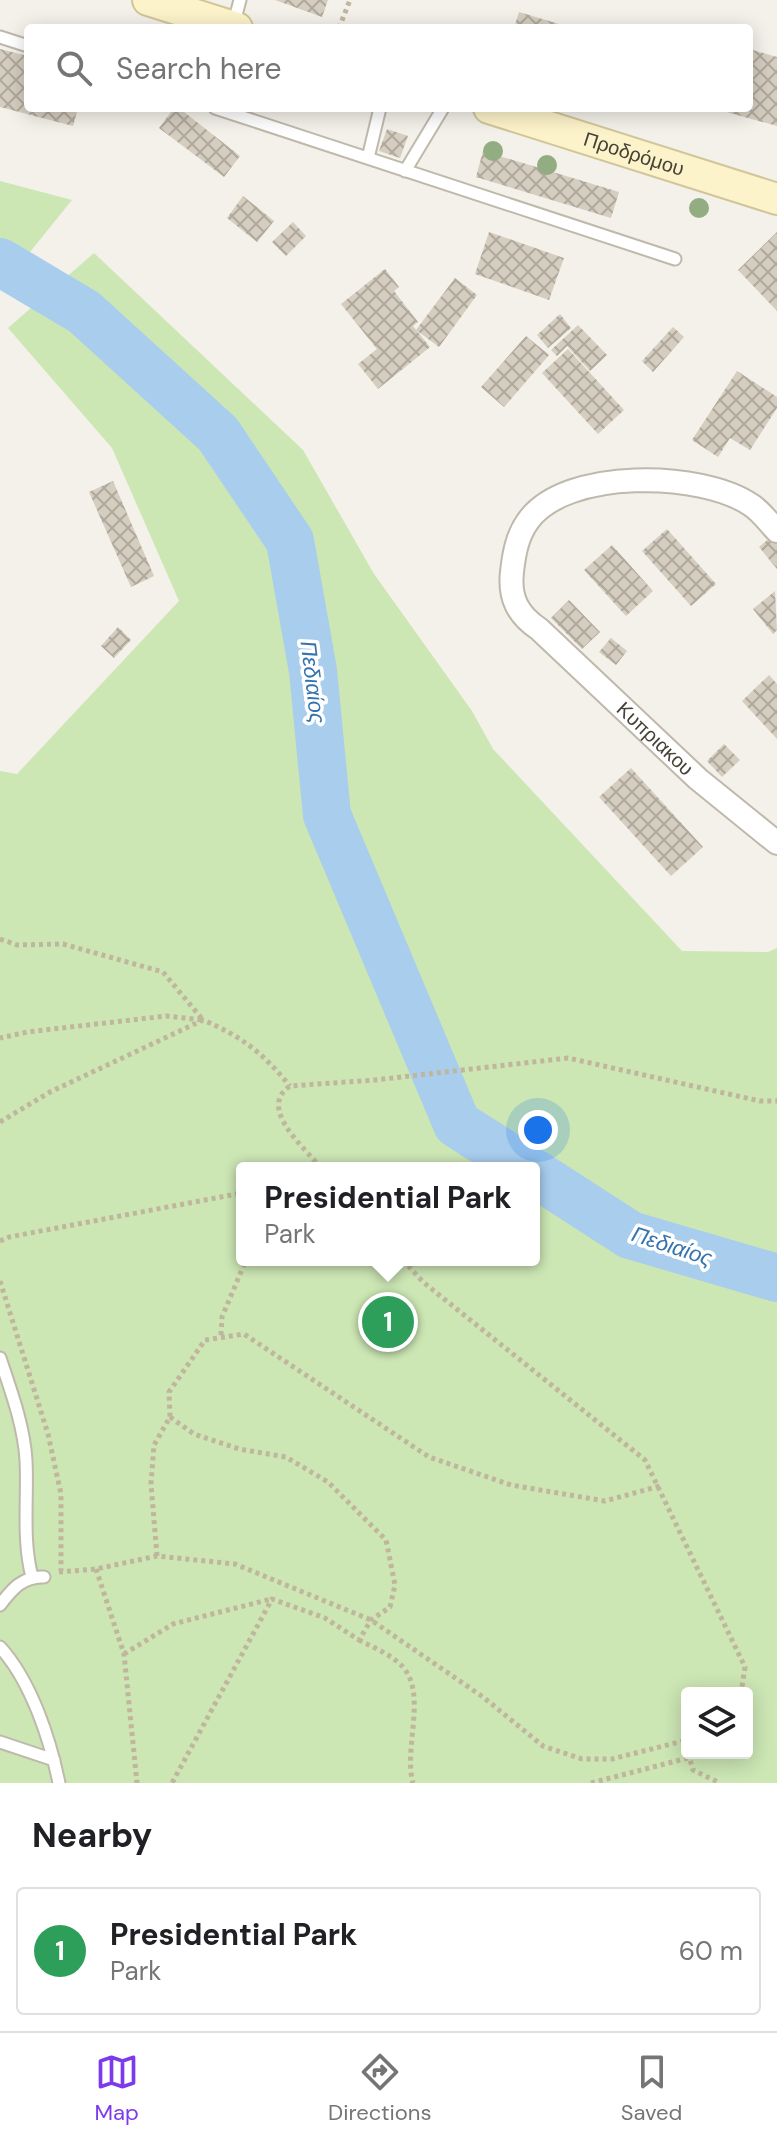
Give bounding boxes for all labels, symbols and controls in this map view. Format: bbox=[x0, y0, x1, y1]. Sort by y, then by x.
search box bbox=[24, 24, 753, 112]
icon: search bbox=[52, 46, 96, 90]
text: Search here bbox=[116, 49, 282, 88]
street label: Προδρόμου bbox=[580, 126, 688, 182]
water label: Πεδιαίος bbox=[294, 639, 332, 725]
street label: Κυπριακου bbox=[611, 696, 699, 781]
your location bbox=[518, 1110, 558, 1150]
popup bbox=[236, 1162, 540, 1266]
text: Presidential Park bbox=[264, 1178, 512, 1217]
text: Park bbox=[264, 1217, 316, 1251]
water label: Πεδιαίος bbox=[628, 1219, 716, 1273]
pin: 1 bbox=[362, 1292, 414, 1352]
map controls bbox=[681, 1687, 753, 1759]
button: layers bbox=[681, 1687, 753, 1759]
text: Nearby bbox=[32, 1813, 152, 1858]
text: Presidential Park bbox=[110, 1915, 357, 1954]
text: 1 bbox=[55, 1934, 65, 1968]
text: 60 m bbox=[679, 1934, 743, 1968]
text: Park bbox=[110, 1954, 161, 1988]
tab: Map bbox=[95, 2050, 139, 2127]
tab: Directions bbox=[328, 2050, 432, 2127]
tab: Saved bbox=[621, 2050, 682, 2127]

